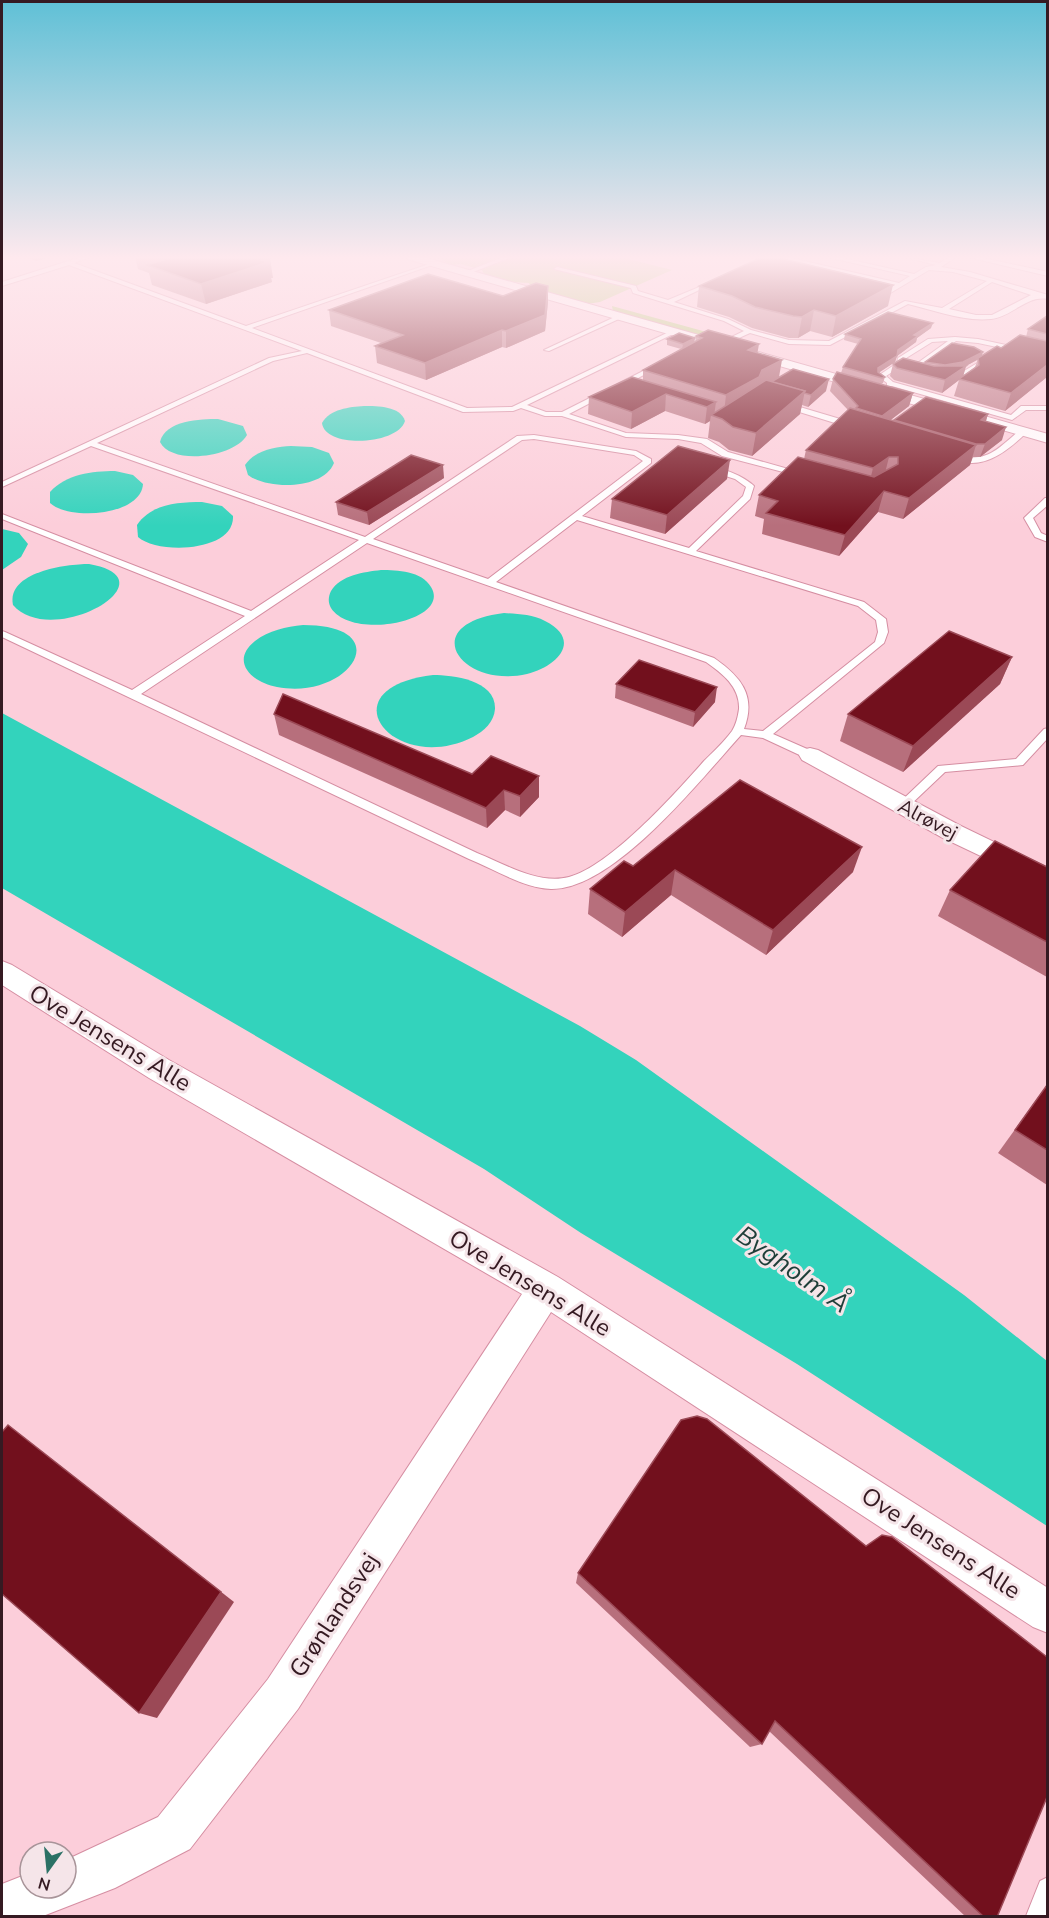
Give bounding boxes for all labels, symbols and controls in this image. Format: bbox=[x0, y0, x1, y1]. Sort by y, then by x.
street label: Alrøvej bbox=[893, 792, 962, 846]
street label: Ove Jensens Alle bbox=[23, 977, 197, 1099]
water label: Bygholm Å bbox=[729, 1218, 856, 1321]
street label: Ove Jensens Alle bbox=[443, 1222, 617, 1344]
street label: Ove Jensens Alle bbox=[855, 1480, 1027, 1606]
street label: Grønlandsvej bbox=[282, 1547, 386, 1683]
north arrow bbox=[18, 1840, 78, 1900]
text: N bbox=[36, 1871, 53, 1896]

